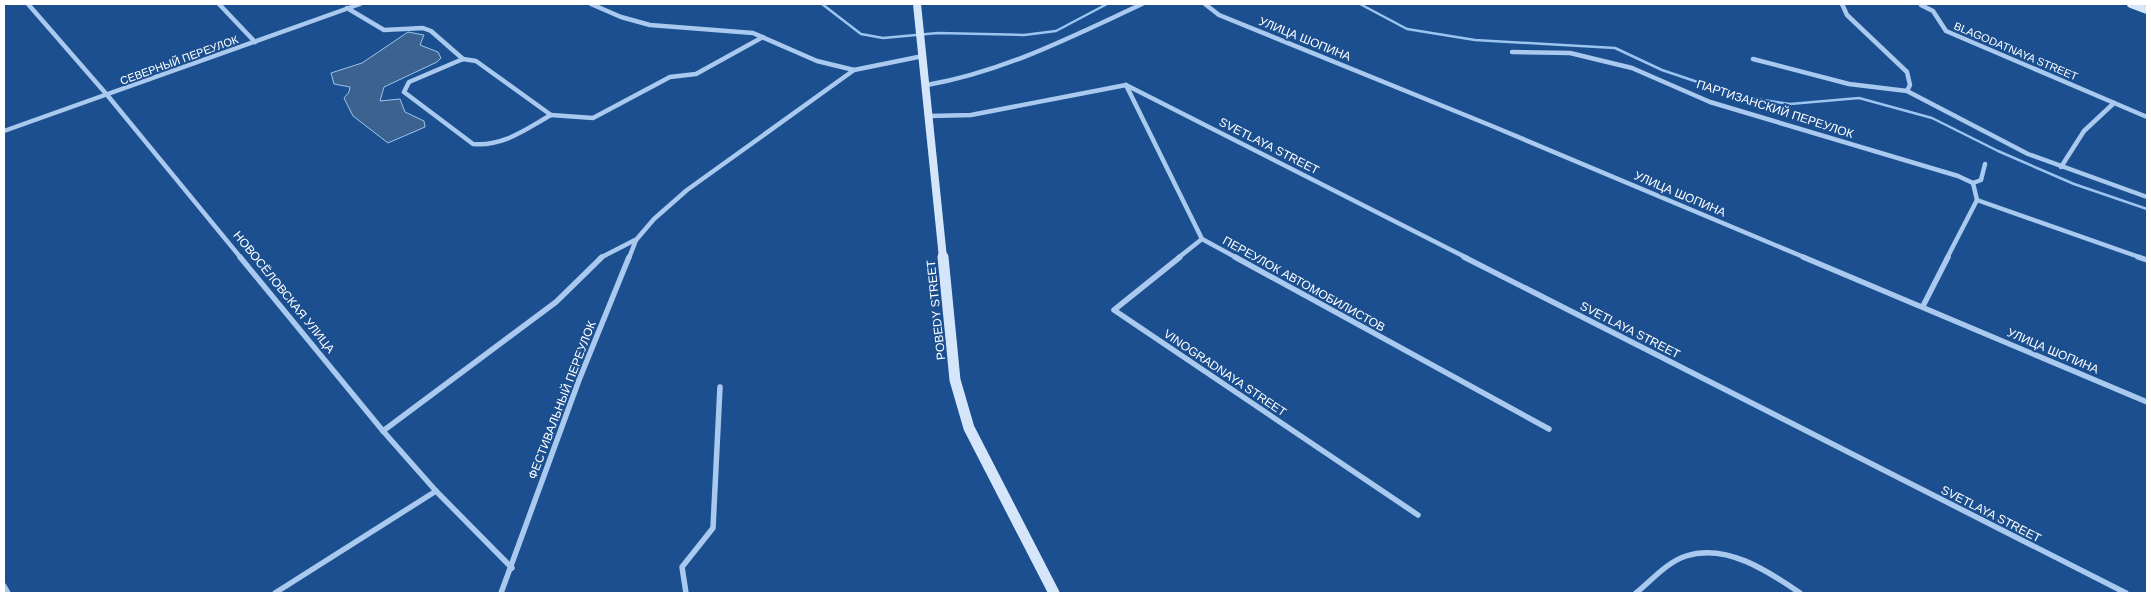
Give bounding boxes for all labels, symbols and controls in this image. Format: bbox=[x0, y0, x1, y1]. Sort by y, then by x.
street label: УЛИЦА ШОПИНА bbox=[1257, 14, 1353, 64]
street label: BLAGODATNAYA STREET bbox=[1952, 19, 2080, 83]
street label: СЕВЕРНЫЙ ПЕРЕУЛОК bbox=[118, 33, 240, 87]
street label: ПАРТИЗАНСКИЙ ПЕРЕУЛОК bbox=[1695, 76, 1856, 141]
street label: SVETLAYA STREET bbox=[1217, 115, 1322, 178]
street label: УЛИЦА ШОПИНА bbox=[1632, 168, 1728, 220]
street label: НОВОСЁЛОВСКАЯ УЛИЦА bbox=[231, 228, 337, 356]
street label: ПЕРЕУЛОК АВТОМОБИЛИСТОВ bbox=[1220, 233, 1388, 335]
street label: POBEDY STREET bbox=[924, 259, 948, 361]
street label: SVETLAYA STREET bbox=[1578, 299, 1683, 362]
street label: ФЕСТИВАЛЬНЫЙ ПЕРЕУЛОК bbox=[524, 319, 599, 481]
street label: УЛИЦА ШОПИНА bbox=[2005, 325, 2101, 377]
street label: VINOGRADNAYA STREET bbox=[1161, 327, 1290, 420]
street label: SVETLAYA STREET bbox=[1939, 483, 2044, 546]

